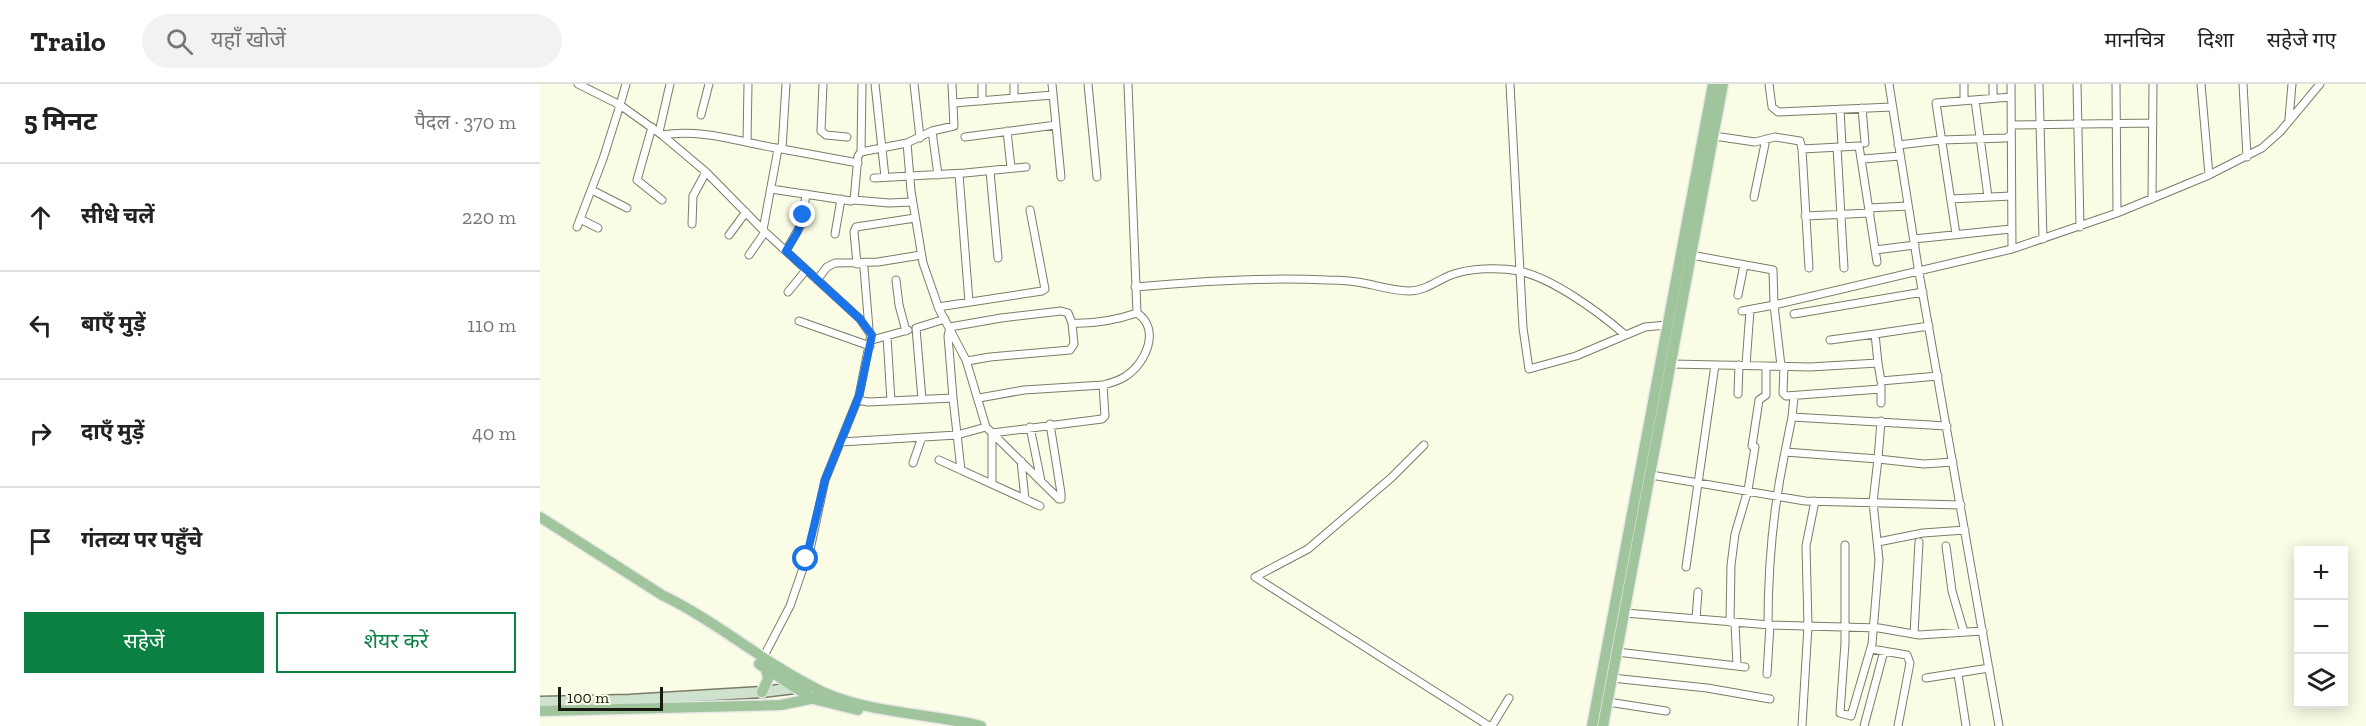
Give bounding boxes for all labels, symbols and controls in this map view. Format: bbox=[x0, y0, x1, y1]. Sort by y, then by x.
search box bbox=[142, 14, 562, 68]
text: Trailo bbox=[30, 25, 106, 58]
icon: search bbox=[163, 25, 196, 58]
text: यहाँ खोजें bbox=[211, 26, 286, 53]
text: मानचित्र bbox=[2105, 27, 2165, 52]
text: दिशा bbox=[2198, 27, 2234, 52]
text: सहेजे गए bbox=[2267, 27, 2336, 52]
text: 5 मिनट bbox=[24, 105, 97, 137]
text: पैदल · 370 m bbox=[414, 110, 516, 134]
icon: ahead bbox=[24, 201, 57, 234]
route end bbox=[789, 201, 815, 227]
text: सीधे चलें bbox=[81, 202, 154, 229]
text: 220 m bbox=[462, 205, 516, 229]
icon: left bbox=[24, 309, 57, 342]
text: बाएँ मुड़ें bbox=[81, 310, 145, 337]
text: 110 m bbox=[467, 313, 516, 337]
icon: right bbox=[24, 417, 57, 450]
text: दाएँ मुड़ें bbox=[81, 418, 144, 445]
text: 40 m bbox=[472, 421, 516, 445]
icon: arrive bbox=[24, 525, 57, 558]
text: गंतव्य पर पहुँचे bbox=[81, 526, 202, 553]
route start bbox=[792, 545, 818, 571]
map controls bbox=[2294, 546, 2348, 708]
button: + bbox=[2294, 546, 2348, 600]
button: − bbox=[2294, 600, 2348, 654]
button: सहेजें bbox=[24, 612, 264, 673]
button: शेयर करें bbox=[276, 612, 516, 673]
button: layers bbox=[2294, 654, 2348, 708]
scale bar bbox=[558, 684, 663, 712]
text: 100 m bbox=[567, 688, 609, 707]

